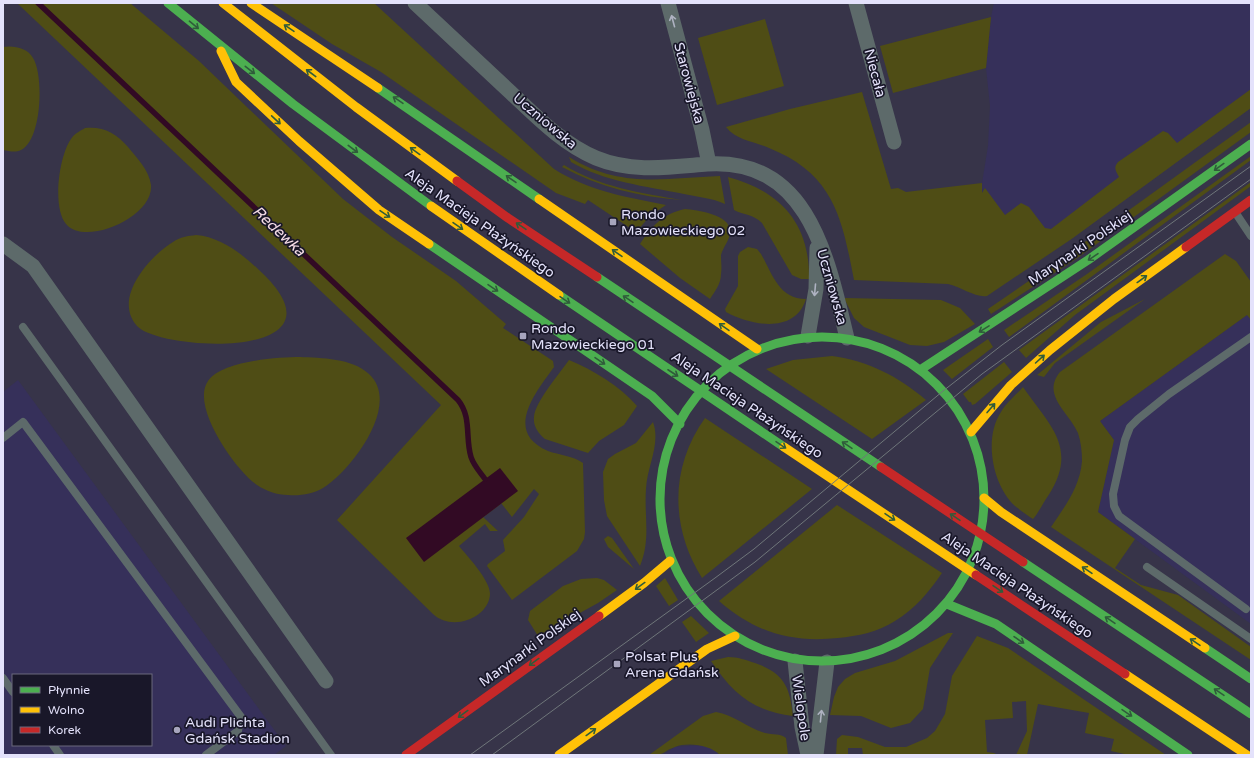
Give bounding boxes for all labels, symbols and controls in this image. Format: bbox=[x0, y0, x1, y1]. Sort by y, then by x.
one-way arrow bbox=[669, 15, 676, 28]
one-way arrow bbox=[188, 20, 199, 29]
one-way arrow bbox=[284, 24, 295, 33]
street label: Starowiejska bbox=[670, 41, 708, 125]
street label: Niecała bbox=[860, 47, 890, 99]
one-way arrow bbox=[244, 66, 255, 74]
one-way arrow bbox=[305, 68, 316, 77]
street label: Uczniowska bbox=[510, 89, 580, 153]
one-way arrow bbox=[393, 96, 404, 104]
one-way arrow bbox=[271, 115, 281, 125]
one-way arrow bbox=[347, 145, 358, 154]
one-way arrow bbox=[410, 146, 421, 155]
one-way arrow bbox=[1214, 163, 1225, 171]
street label: Aleja Macieja Płażyńskiego bbox=[402, 165, 558, 281]
one-way arrow bbox=[505, 175, 516, 183]
water label: Redewka bbox=[249, 202, 309, 260]
place label: Rondo Mazowieckiego 02 bbox=[621, 206, 745, 239]
street label: Marynarki Polskiej bbox=[1025, 207, 1135, 289]
one-way arrow bbox=[379, 211, 391, 219]
marker: Rondo Mazowieckiego 02 bbox=[608, 217, 618, 227]
one-way arrow bbox=[452, 222, 463, 230]
one-way arrow bbox=[515, 222, 526, 231]
street label: Uczniowska bbox=[813, 247, 851, 327]
one-way arrow bbox=[612, 249, 623, 257]
one-way arrow bbox=[1087, 253, 1098, 261]
one-way arrow bbox=[1136, 274, 1147, 283]
one-way arrow bbox=[812, 283, 819, 296]
one-way arrow bbox=[487, 284, 498, 292]
one-way arrow bbox=[623, 295, 634, 303]
one-way arrow bbox=[559, 296, 570, 304]
place label: Rondo Mazowieckiego 01 bbox=[531, 320, 655, 353]
one-way arrow bbox=[719, 323, 730, 331]
one-way arrow bbox=[978, 326, 990, 334]
marker: Rondo Mazowieckiego 01 bbox=[518, 331, 528, 341]
street label: Aleja Macieja Płażyńskiego bbox=[668, 348, 826, 462]
one-way arrow bbox=[1034, 354, 1045, 363]
one-way arrow bbox=[594, 357, 605, 365]
one-way arrow bbox=[667, 369, 679, 377]
one-way arrow bbox=[986, 403, 995, 414]
one-way arrow bbox=[776, 441, 787, 449]
one-way arrow bbox=[842, 441, 853, 449]
one-way arrow bbox=[884, 513, 895, 521]
one-way arrow bbox=[950, 513, 961, 522]
street label: Aleja Macieja Płażyńskiego bbox=[938, 528, 1096, 642]
one-way arrow bbox=[1081, 565, 1093, 573]
one-way arrow bbox=[634, 582, 645, 590]
one-way arrow bbox=[992, 585, 1003, 593]
street label: Marynarki Polskiej bbox=[476, 605, 584, 691]
one-way arrow bbox=[1105, 616, 1116, 625]
one-way arrow bbox=[1013, 636, 1024, 644]
one-way arrow bbox=[1189, 637, 1201, 645]
place label: Polsat Plus Arena Gdańsk bbox=[625, 648, 719, 681]
one-way arrow bbox=[529, 658, 540, 666]
marker: Polsat Plus Arena Gdańsk bbox=[612, 659, 622, 669]
legend bbox=[12, 674, 152, 746]
street label: Wielopole bbox=[788, 674, 814, 742]
text: Płynnie bbox=[48, 683, 90, 697]
one-way arrow bbox=[1213, 688, 1224, 697]
text: Wolno bbox=[48, 703, 84, 717]
one-way arrow bbox=[458, 709, 469, 718]
one-way arrow bbox=[1121, 709, 1132, 717]
one-way arrow bbox=[817, 710, 825, 723]
place label: Audi Plichta Gdańsk Stadion bbox=[185, 714, 290, 747]
text: Korek bbox=[48, 723, 82, 737]
marker: Audi Plichta Gdańsk Stadion bbox=[172, 725, 182, 735]
one-way arrow bbox=[585, 728, 596, 736]

